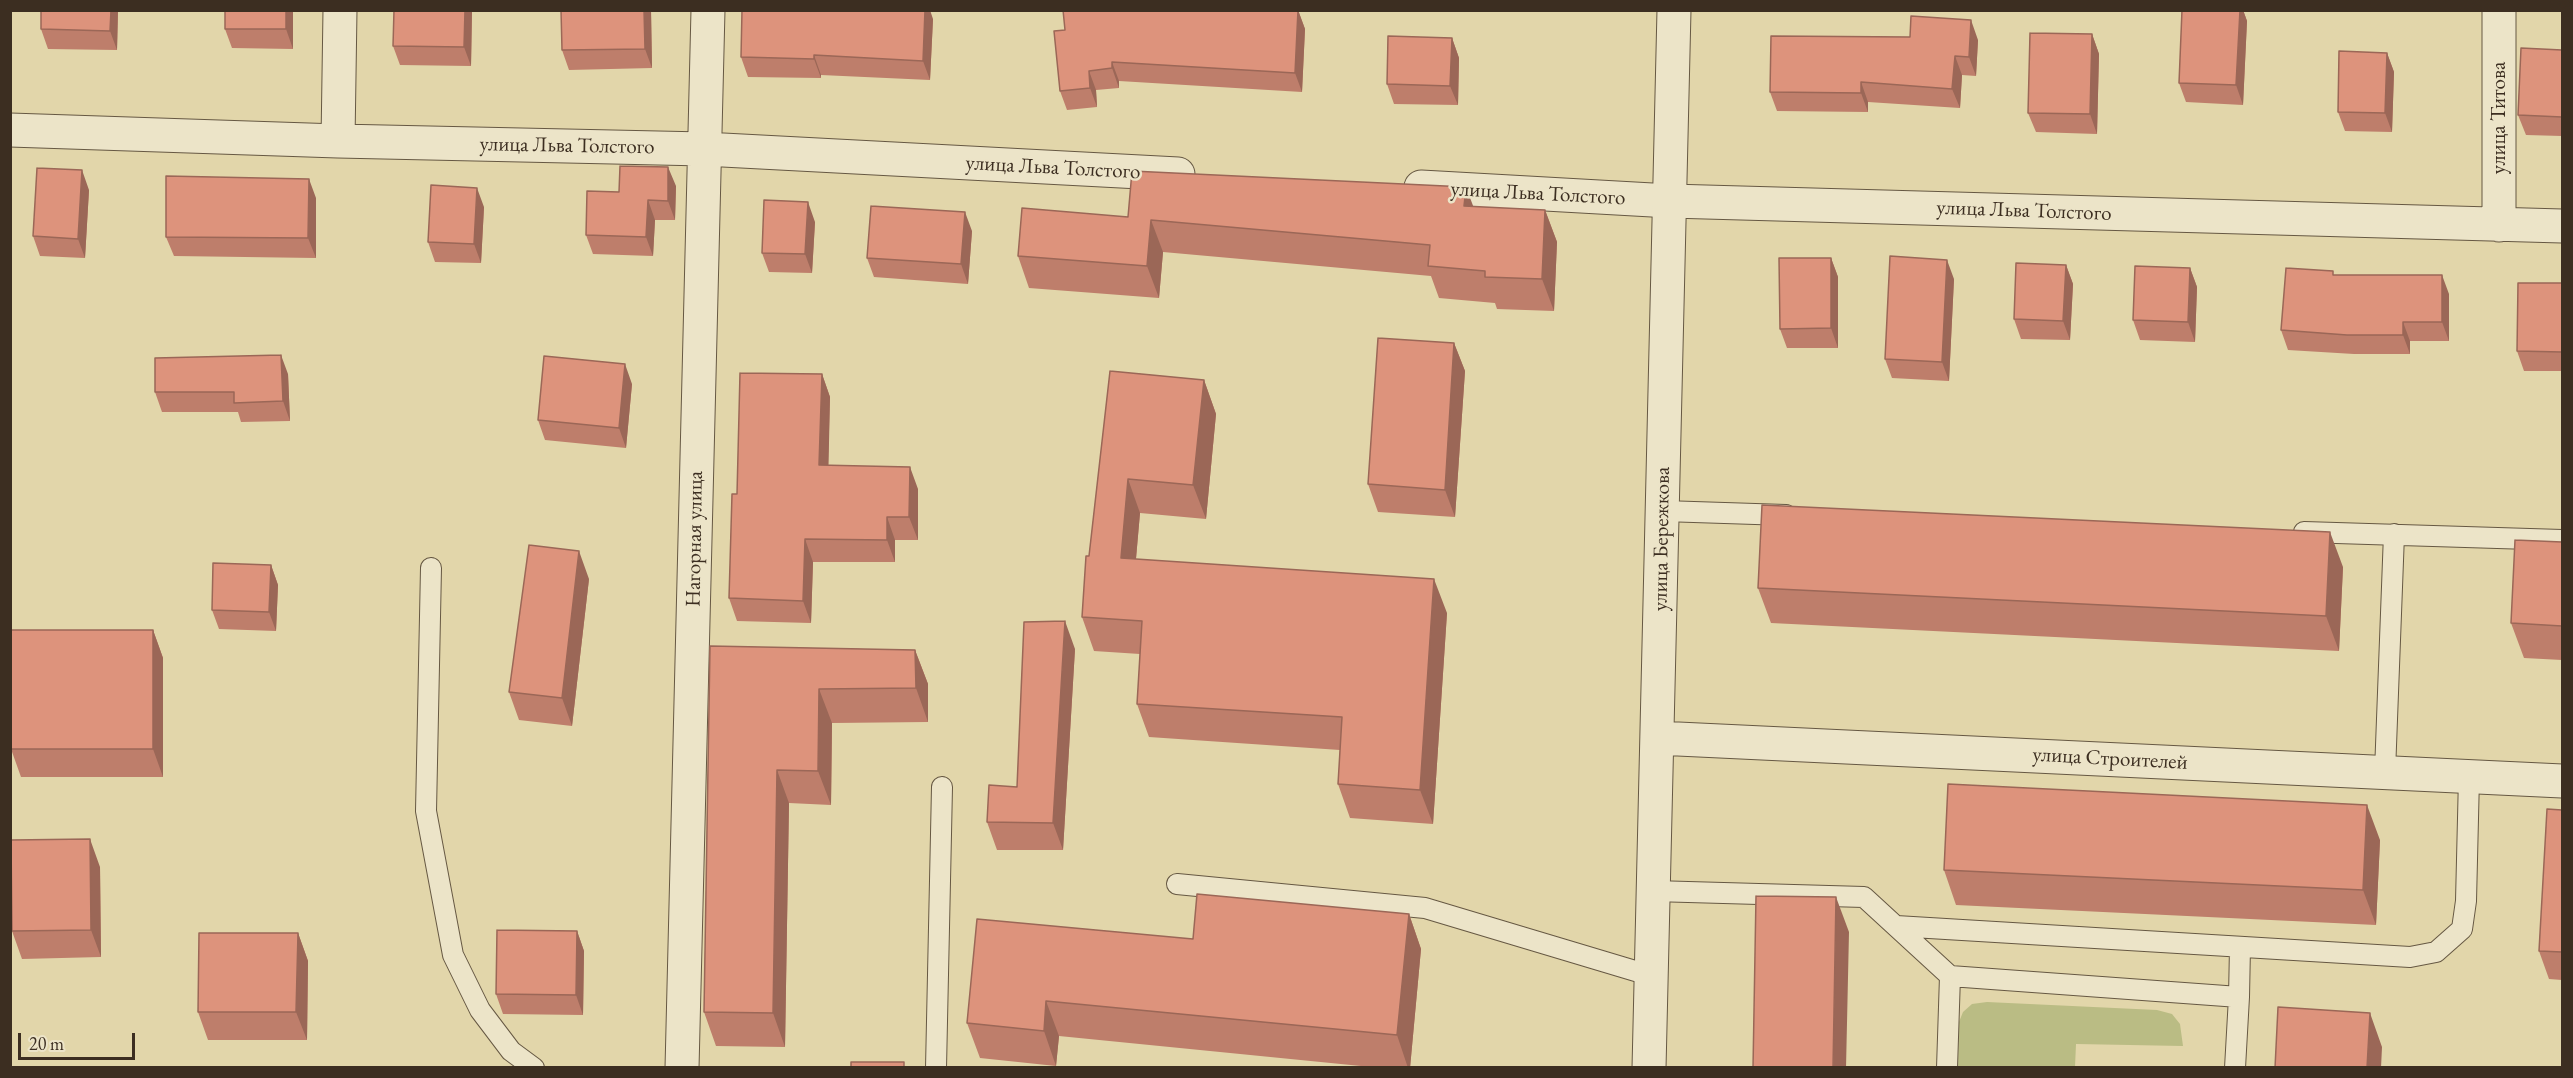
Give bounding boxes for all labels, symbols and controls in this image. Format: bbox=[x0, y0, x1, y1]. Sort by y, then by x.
street label: улица Титова bbox=[2486, 62, 2512, 174]
street label: улица Льва Толстого bbox=[479, 132, 655, 160]
street label: улица Льва Толстого bbox=[965, 151, 1141, 185]
street label: улица Льва Толстого bbox=[1450, 177, 1626, 211]
street label: улица Льва Толстого bbox=[1936, 195, 2112, 227]
street label: улица Бережкова bbox=[1648, 467, 1676, 611]
street label: Нагорная улица bbox=[681, 471, 709, 607]
street label: улица Строителей bbox=[2032, 742, 2188, 776]
scale bar bbox=[21, 1021, 138, 1059]
text: 20 m bbox=[29, 1032, 64, 1055]

